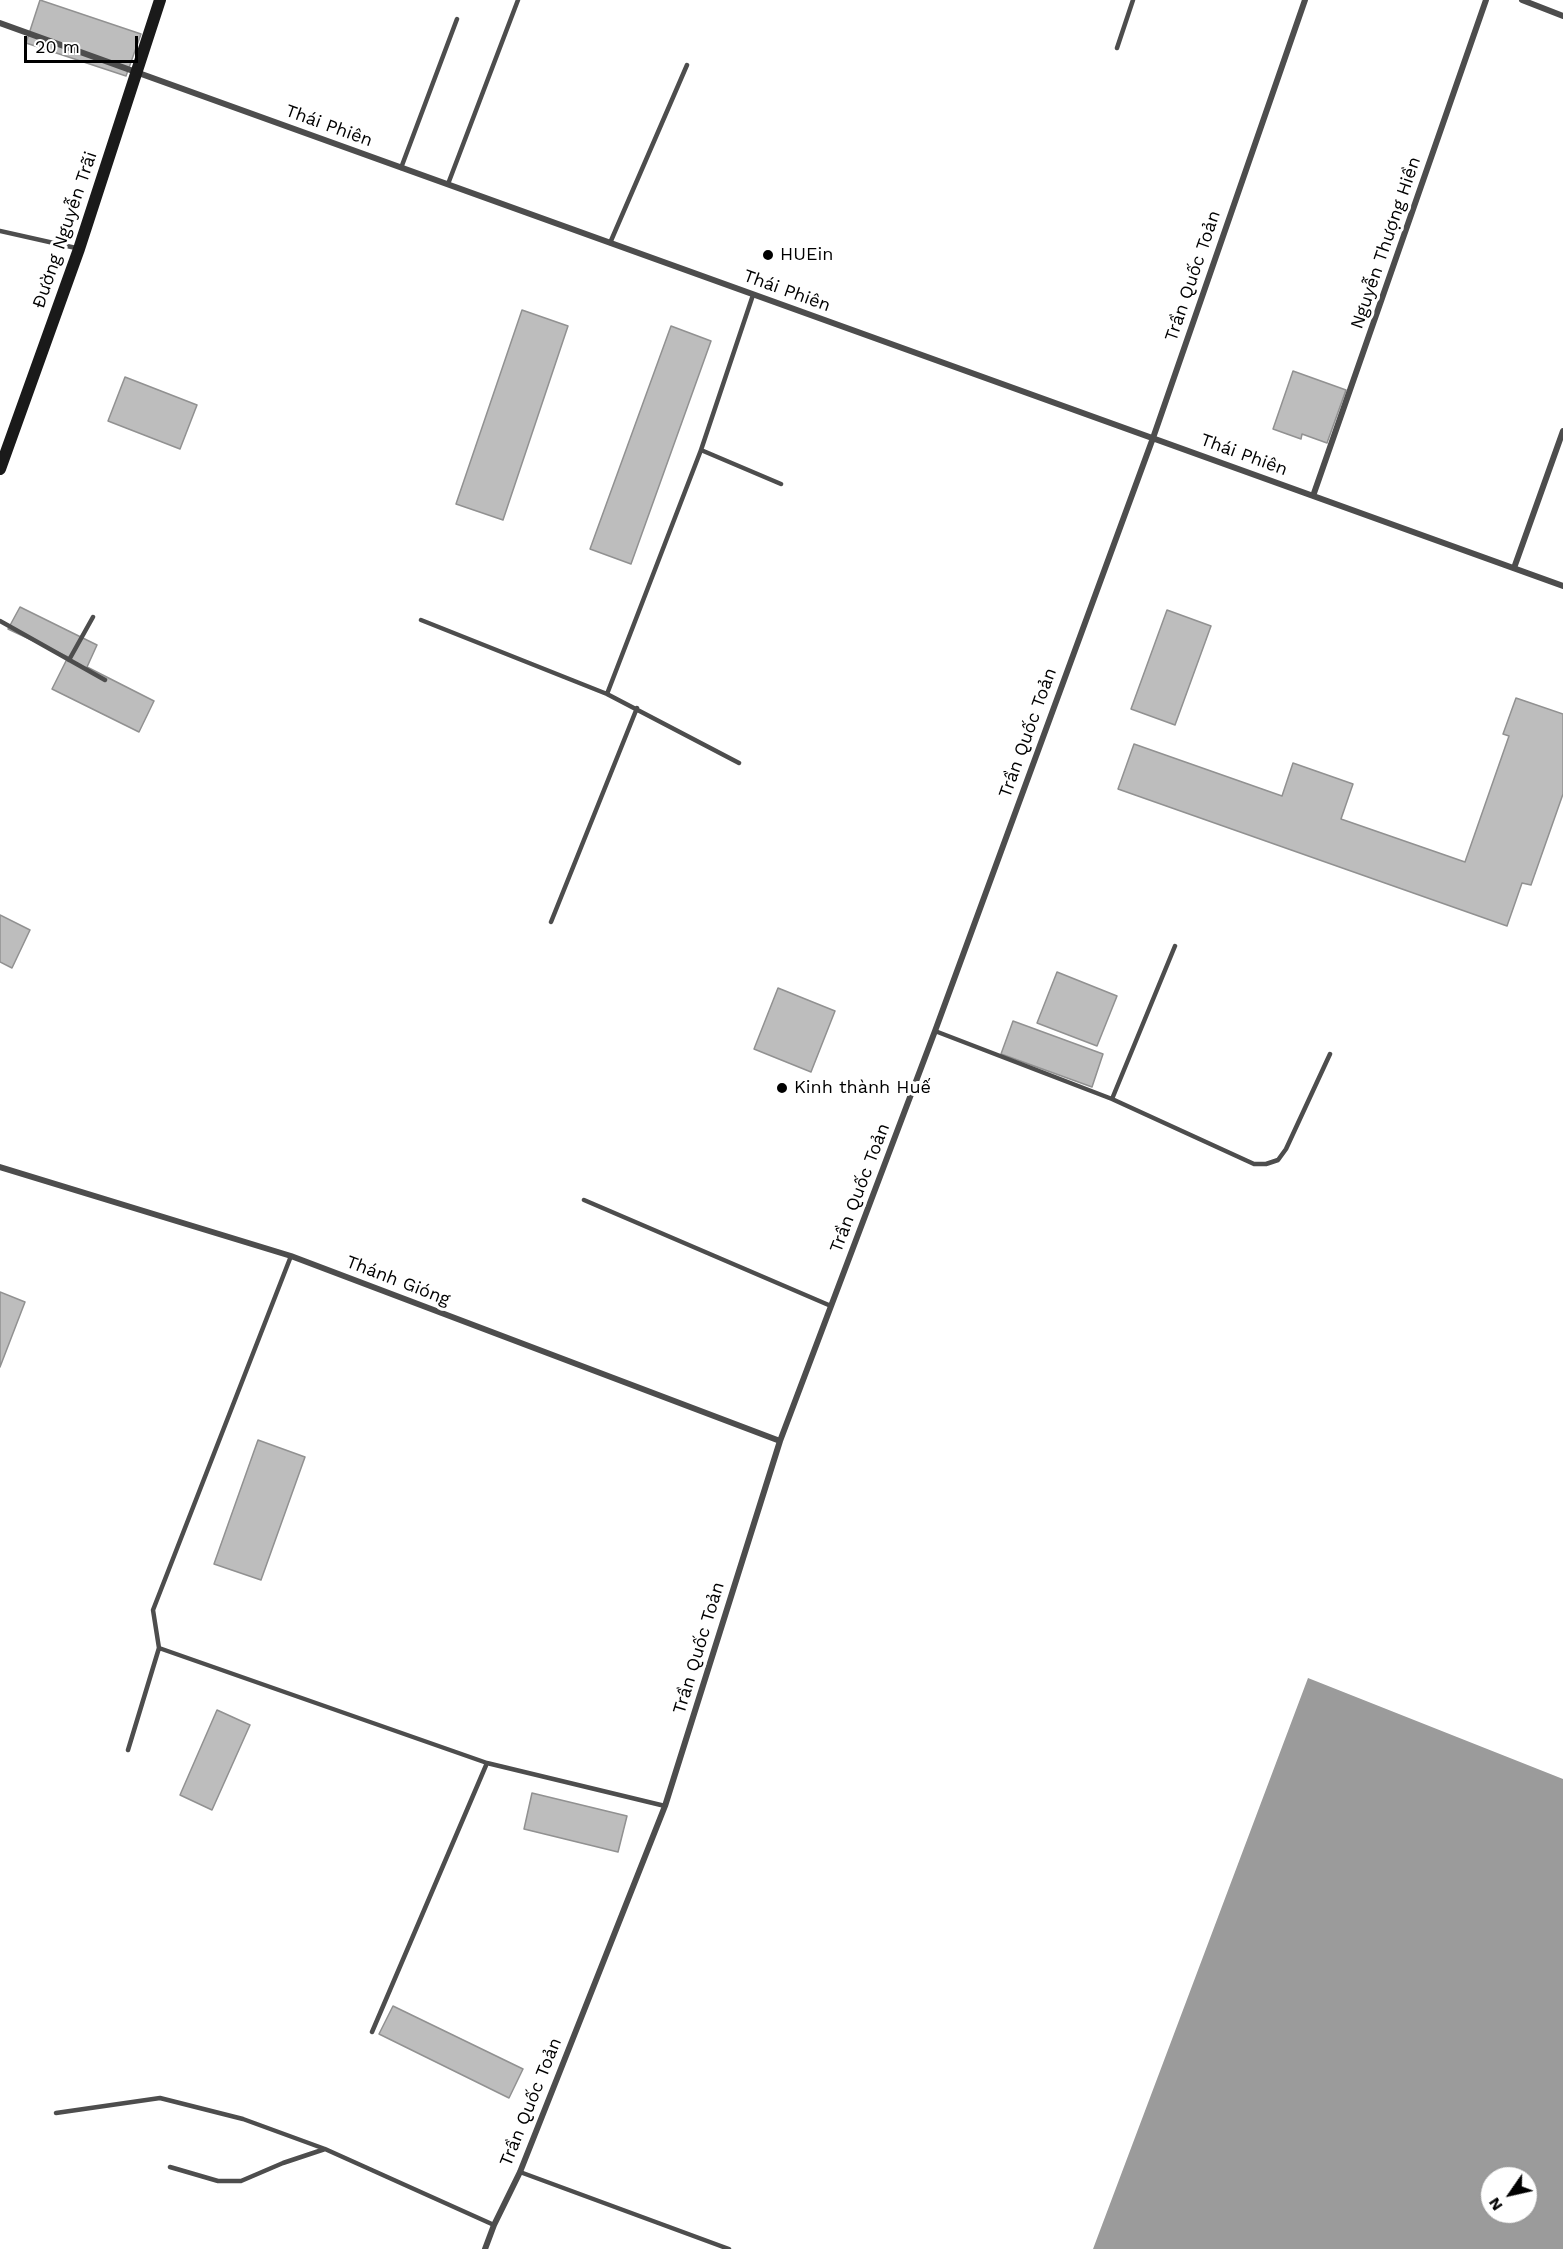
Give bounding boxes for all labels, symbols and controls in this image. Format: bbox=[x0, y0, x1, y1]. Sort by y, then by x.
scale bar bbox=[27, 24, 141, 62]
text: 20 m bbox=[35, 36, 80, 57]
street label: Thái Phiên bbox=[282, 100, 376, 152]
street label: Đường Nguyễn Trãi bbox=[28, 149, 102, 311]
street label: Nguyễn Thượng Hiền bbox=[1346, 154, 1426, 332]
street label: Trần Quốc Toản bbox=[1161, 208, 1225, 344]
place label: HUEin bbox=[780, 244, 833, 266]
marker: HUEin bbox=[761, 248, 775, 262]
street label: Thái Phiên bbox=[740, 265, 834, 317]
street label: Thái Phiên bbox=[1197, 429, 1291, 481]
street label: Trần Quốc Toản bbox=[994, 665, 1062, 801]
place label: Kinh thành Huế bbox=[794, 1077, 931, 1099]
marker: Kinh thành Huế bbox=[775, 1081, 789, 1095]
street label: Trần Quốc Toản bbox=[825, 1120, 895, 1256]
street label: Thánh Gióng bbox=[343, 1251, 453, 1311]
street label: Trần Quốc Toản bbox=[669, 1579, 729, 1717]
street label: Trần Quốc Toản bbox=[495, 2035, 567, 2169]
north arrow bbox=[1479, 2165, 1539, 2225]
text: N bbox=[1484, 2194, 1507, 2214]

